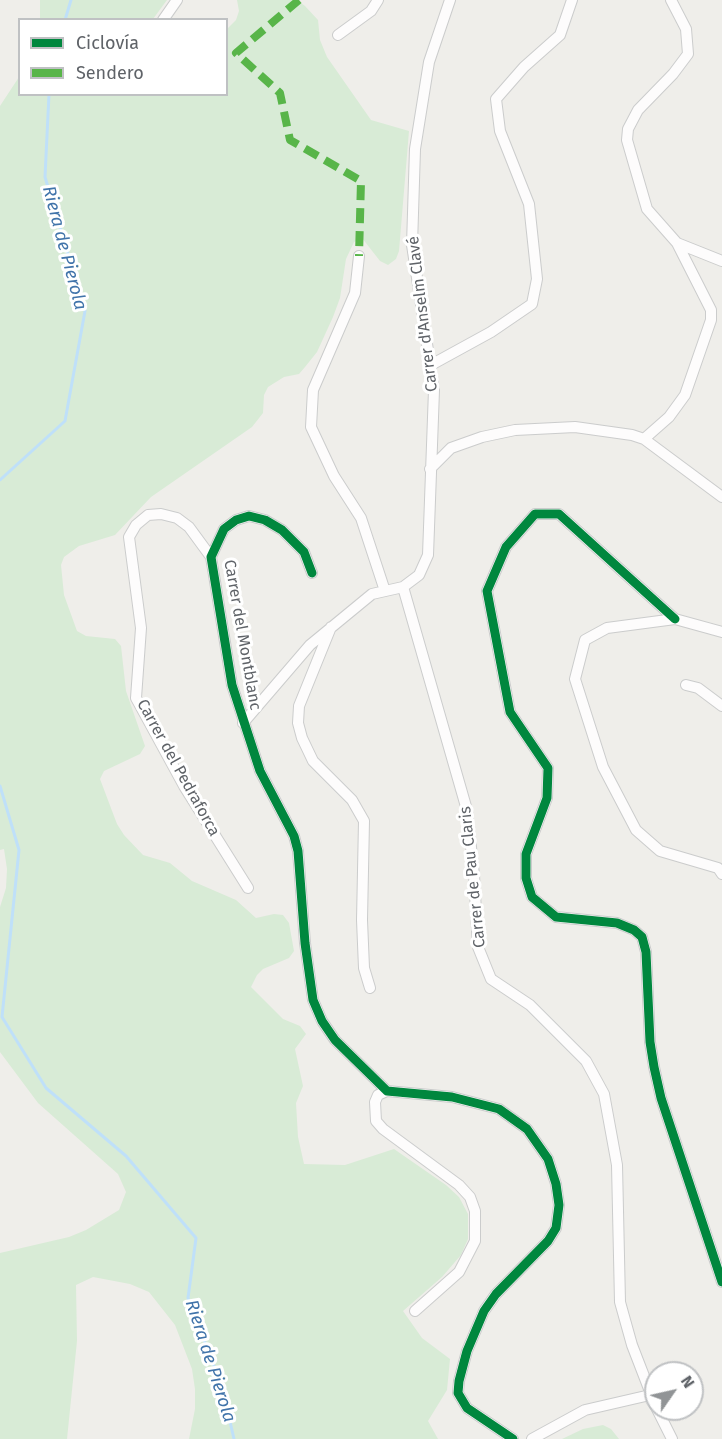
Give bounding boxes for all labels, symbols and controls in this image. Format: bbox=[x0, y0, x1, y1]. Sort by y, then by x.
legend bbox=[18, 18, 228, 96]
text: Ciclovía bbox=[76, 32, 139, 54]
text: Sendero bbox=[76, 62, 144, 84]
water label: Riera de Pierola bbox=[37, 184, 91, 312]
street label: Carrer d'Anselm Clavé bbox=[404, 235, 442, 393]
street label: Carrer del Montblanc bbox=[219, 558, 265, 712]
street label: Carrer del Pedraforca bbox=[132, 696, 224, 840]
street label: Carrer de Pau Claris bbox=[456, 805, 490, 949]
water label: Riera de Pierola bbox=[180, 1297, 240, 1425]
north arrow bbox=[644, 1361, 704, 1421]
text: N bbox=[677, 1372, 699, 1391]

